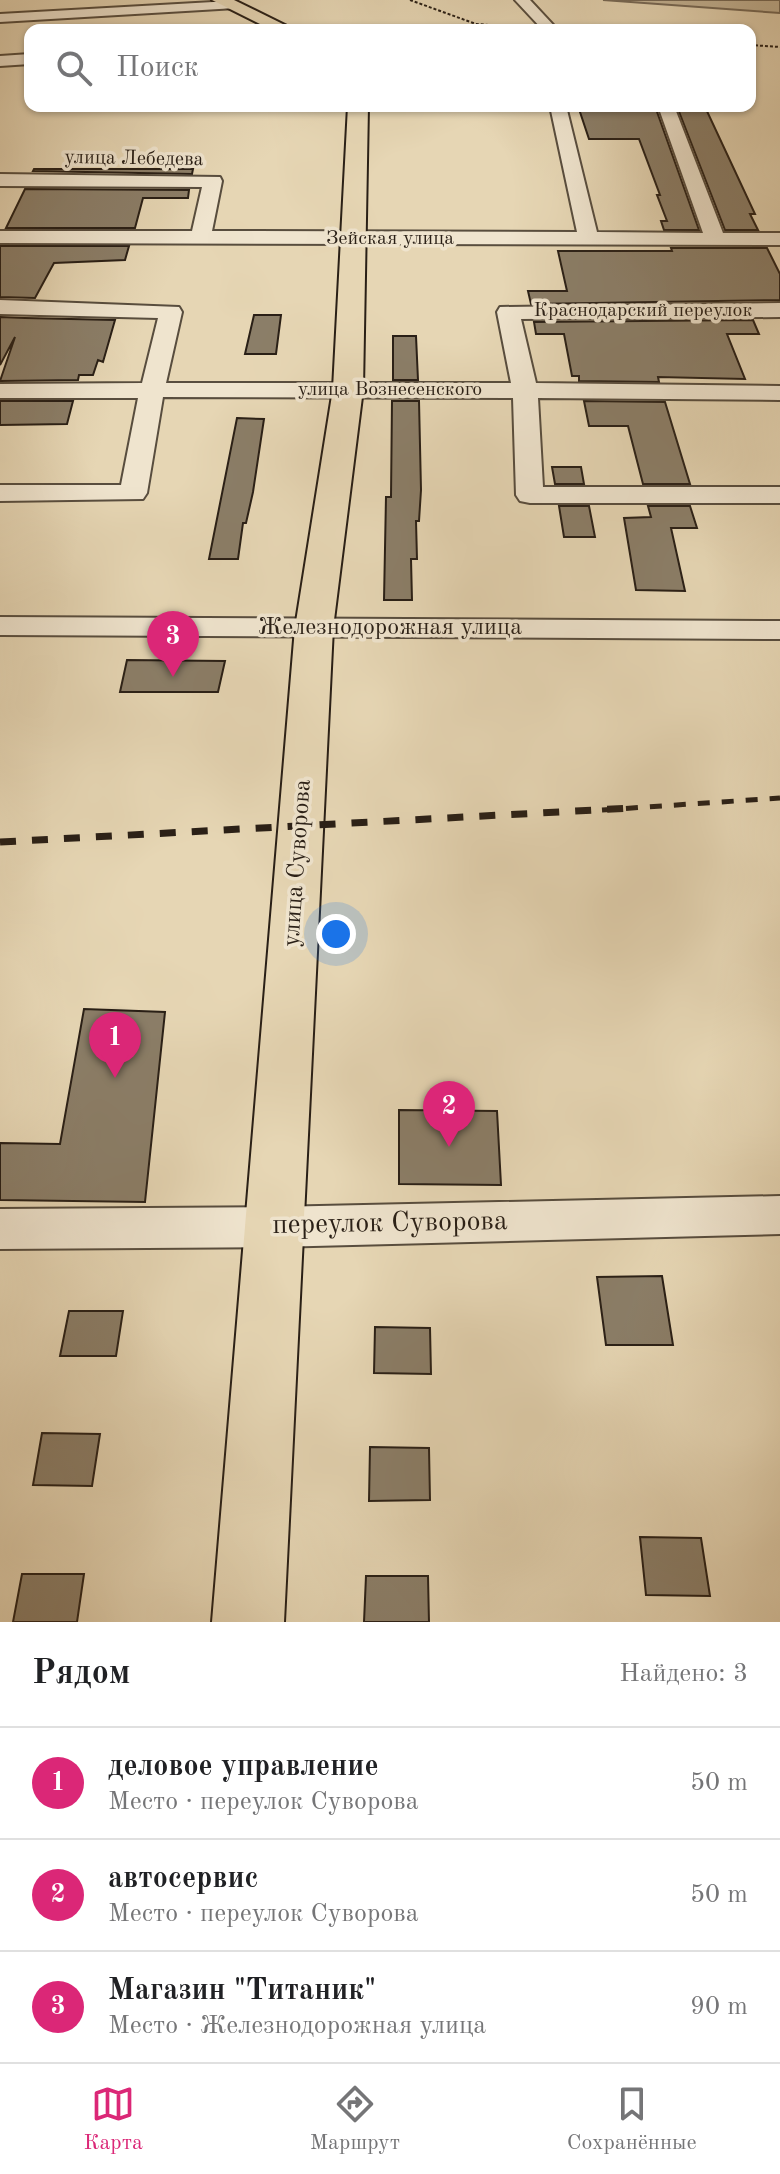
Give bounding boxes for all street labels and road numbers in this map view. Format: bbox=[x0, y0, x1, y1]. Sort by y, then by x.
street label: улица Лебедева bbox=[64, 148, 204, 170]
street label: Зейская улица bbox=[326, 229, 454, 249]
street label: Краснодарский переулок bbox=[534, 301, 753, 321]
street label: улица Вознесенского bbox=[298, 380, 482, 400]
street label: Железнодорожная улица bbox=[258, 616, 522, 640]
street label: улица Суворова bbox=[280, 778, 316, 948]
street label: переулок Суворова bbox=[272, 1208, 508, 1240]

